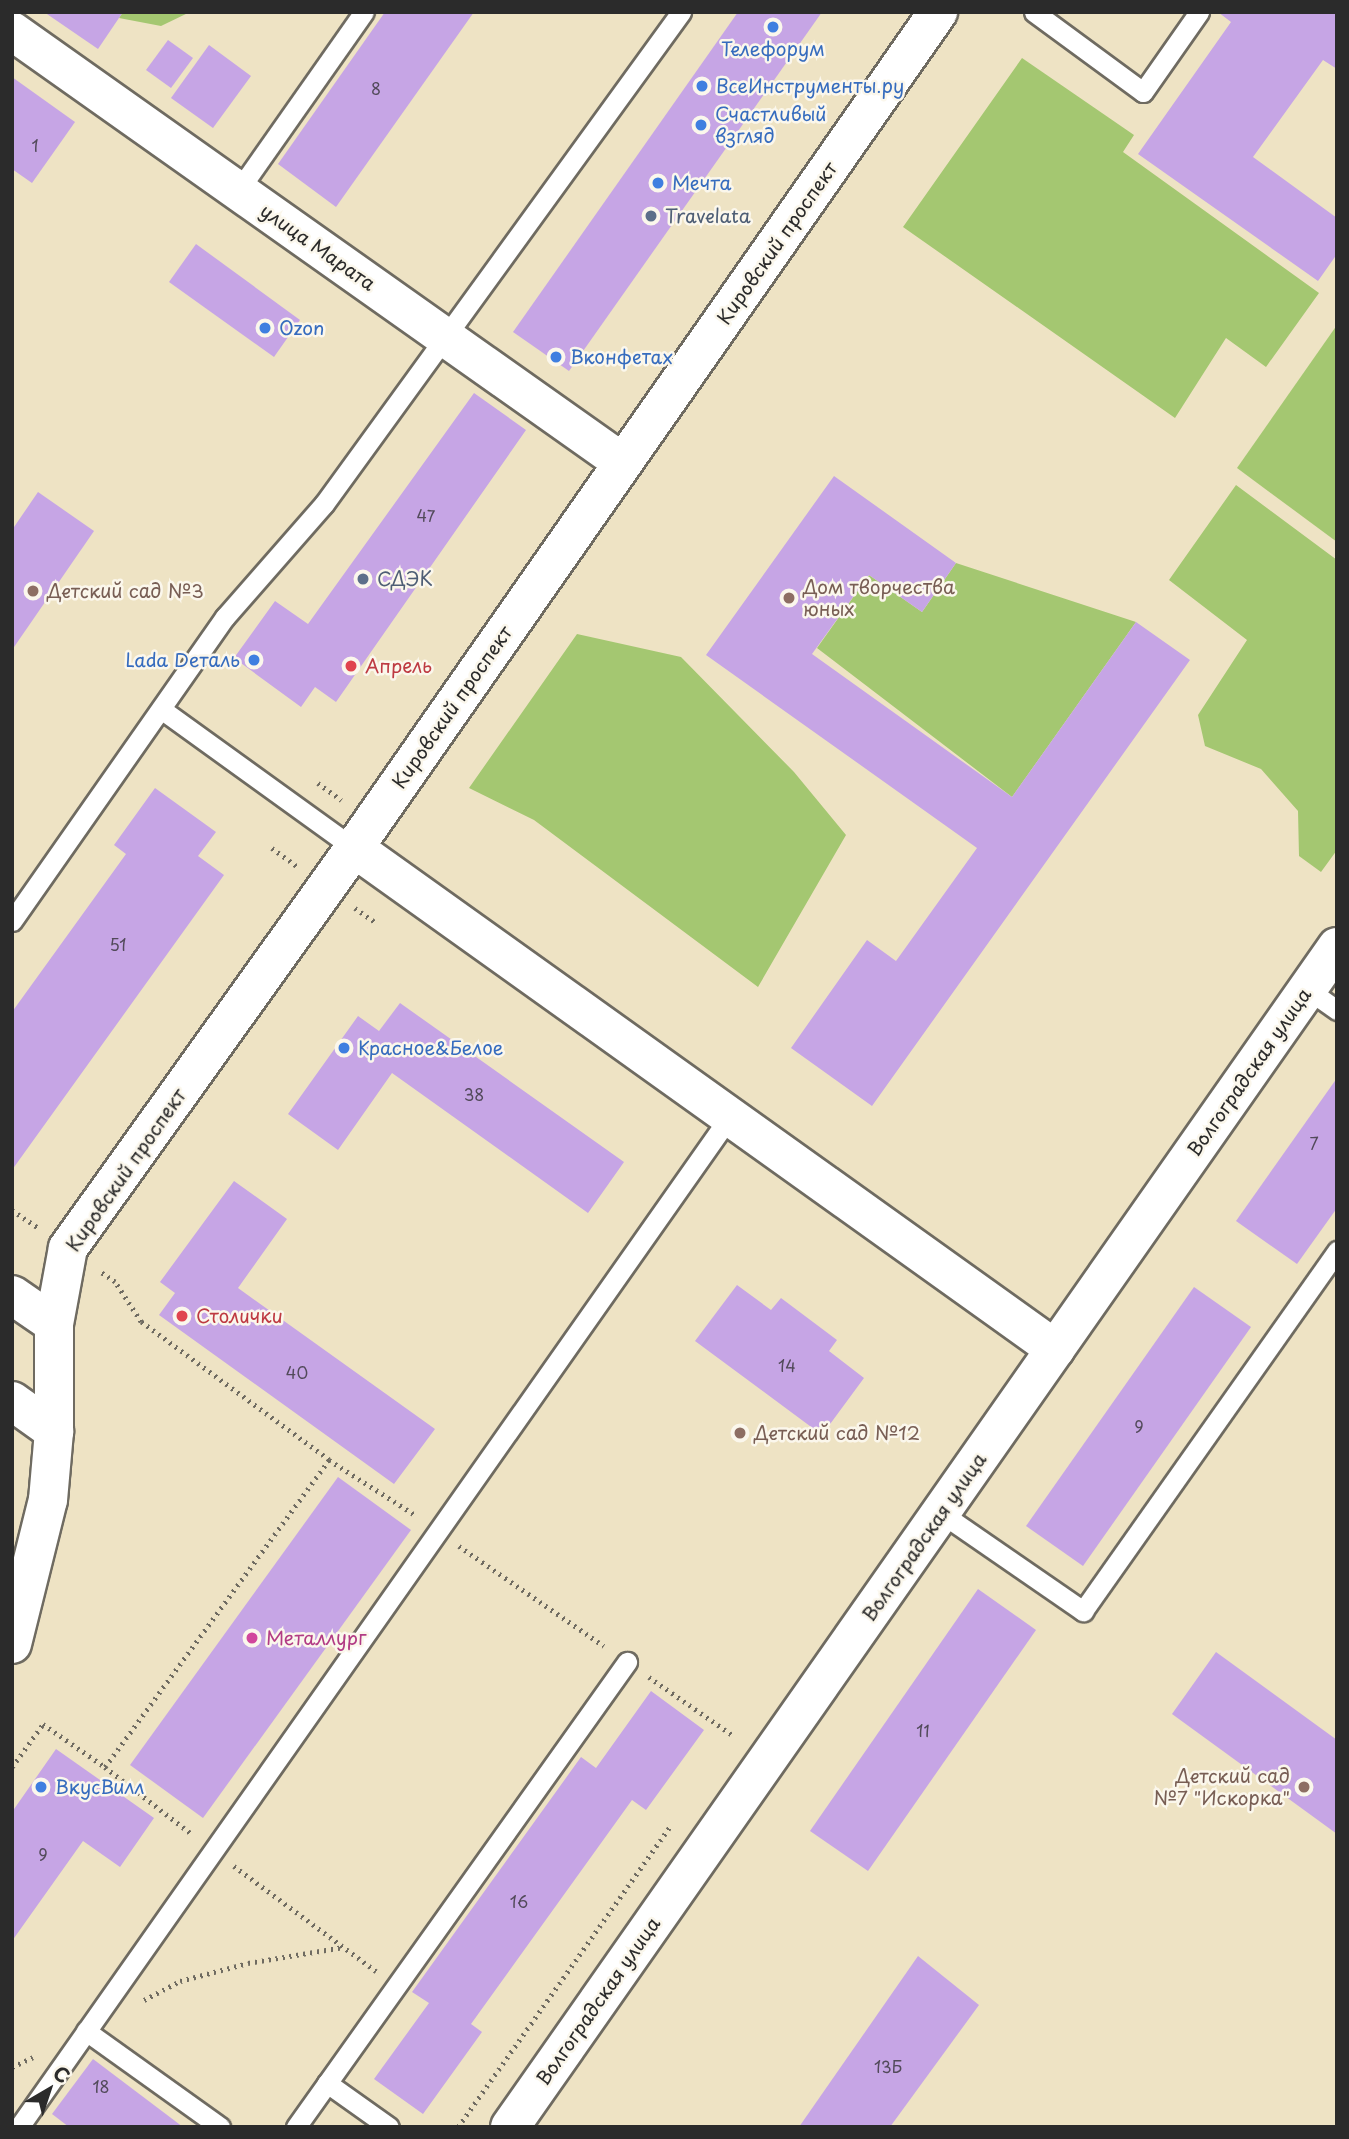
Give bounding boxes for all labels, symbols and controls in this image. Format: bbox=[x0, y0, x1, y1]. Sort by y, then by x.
marker: Телефорум bbox=[765, 19, 781, 35]
place label: Телефорум bbox=[721, 38, 825, 60]
place label: ВсеИнструменты.ру bbox=[716, 75, 904, 97]
house number: 8 bbox=[371, 78, 381, 98]
marker: ВсеИнструменты.ру bbox=[694, 78, 710, 94]
place label: Счастливый взгляд bbox=[715, 103, 827, 147]
marker: Счастливый взгляд bbox=[693, 117, 709, 133]
house number: 1 bbox=[31, 135, 39, 155]
street label: Кировский проспект bbox=[712, 157, 842, 329]
place label: Мечта bbox=[672, 172, 731, 194]
marker: Мечта bbox=[650, 175, 666, 191]
street label: улица Марата bbox=[256, 199, 380, 295]
place label: Travelata bbox=[665, 205, 751, 227]
marker: Travelata bbox=[643, 208, 659, 224]
place label: Ozon bbox=[279, 317, 324, 339]
marker: Ozon bbox=[257, 320, 273, 336]
place label: Вконфетах bbox=[570, 346, 673, 368]
marker: Вконфетах bbox=[548, 349, 564, 365]
house number: 47 bbox=[417, 505, 435, 525]
place label: СДЭК bbox=[377, 568, 433, 590]
marker: СДЭК bbox=[355, 571, 371, 587]
place label: Дом творчества юных bbox=[803, 576, 956, 620]
place label: Детский cад №3 bbox=[47, 580, 204, 602]
marker: Детский cад №3 bbox=[25, 583, 41, 599]
marker: Дом творчества юных bbox=[781, 590, 797, 606]
street label: Кировский проспект bbox=[387, 621, 517, 793]
place label: Lada Dеталь bbox=[124, 649, 240, 671]
marker: Lada Dеталь bbox=[246, 652, 262, 668]
place label: Апрель bbox=[365, 655, 432, 677]
marker: Апрель bbox=[343, 658, 359, 674]
house number: 51 bbox=[109, 934, 127, 954]
street label: Волгоградская улица bbox=[1182, 983, 1316, 1161]
place label: Красное&Белое bbox=[358, 1037, 503, 1059]
marker: Красное&Белое bbox=[336, 1040, 352, 1056]
street label: Кировский проспект bbox=[61, 1084, 191, 1256]
house number: 38 bbox=[464, 1084, 484, 1104]
house number: 7 bbox=[1309, 1133, 1319, 1153]
place label: Столички bbox=[196, 1305, 283, 1327]
marker: Столички bbox=[174, 1308, 190, 1324]
house number: 14 bbox=[778, 1355, 796, 1375]
house number: 40 bbox=[286, 1362, 308, 1382]
house number: 9 bbox=[1134, 1416, 1144, 1436]
place label: Детский cад №12 bbox=[754, 1422, 920, 1444]
marker: Детский cад №12 bbox=[732, 1425, 748, 1441]
street label: Волгоградская улица bbox=[857, 1448, 991, 1626]
place label: Металлург bbox=[266, 1627, 366, 1649]
marker: Металлург bbox=[244, 1630, 260, 1646]
house number: 11 bbox=[916, 1720, 930, 1740]
place label: Детский cад №7 "Искорка" bbox=[1153, 1765, 1290, 1809]
place label: ВкусВилл bbox=[55, 1776, 144, 1798]
marker: ВкусВилл bbox=[33, 1779, 49, 1795]
marker: Детский cад №7 "Искорка" bbox=[1296, 1779, 1312, 1795]
house number: 9 bbox=[38, 1844, 48, 1864]
house number: 16 bbox=[510, 1891, 528, 1911]
street label: Волгоградская улица bbox=[531, 1912, 665, 2090]
north arrow bbox=[14, 2055, 84, 2125]
house number: 13Б bbox=[874, 2056, 902, 2076]
text: С bbox=[48, 2058, 77, 2089]
house number: 18 bbox=[92, 2076, 110, 2096]

